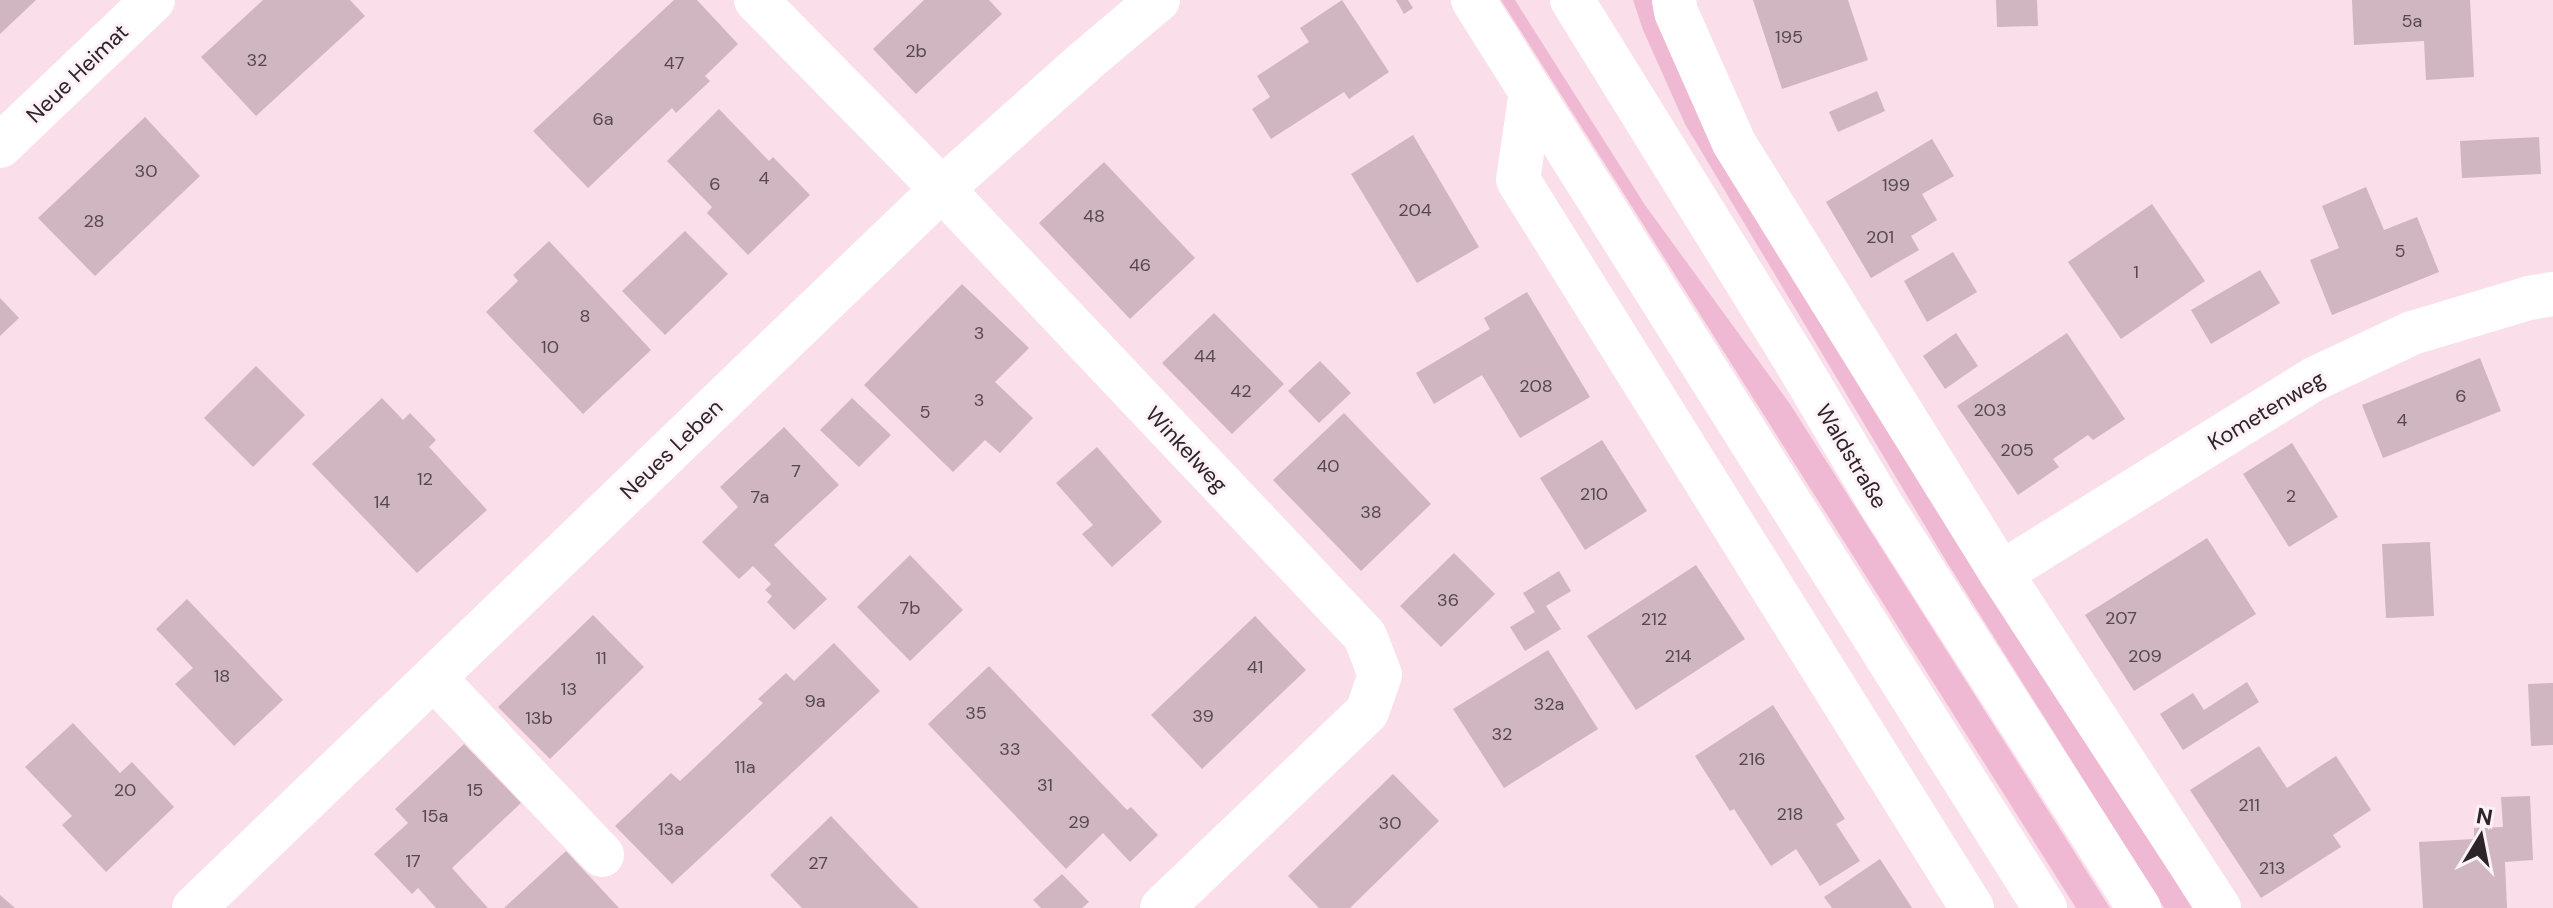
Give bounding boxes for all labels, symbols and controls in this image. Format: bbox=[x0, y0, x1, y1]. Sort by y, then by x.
house number: 5a bbox=[2402, 9, 2422, 33]
street label: Neue Heimat bbox=[20, 17, 135, 129]
house number: 195 bbox=[1775, 25, 1803, 49]
house number: 2b bbox=[905, 39, 927, 63]
house number: 32 bbox=[246, 48, 268, 72]
house number: 47 bbox=[664, 51, 684, 75]
house number: 6a bbox=[592, 107, 614, 131]
house number: 30 bbox=[135, 159, 157, 183]
house number: 4 bbox=[759, 166, 770, 190]
house number: 6 bbox=[709, 172, 721, 196]
house number: 199 bbox=[1882, 173, 1910, 197]
house number: 204 bbox=[1398, 198, 1432, 222]
house number: 48 bbox=[1083, 204, 1105, 228]
house number: 28 bbox=[83, 209, 105, 233]
house number: 201 bbox=[1866, 225, 1894, 249]
house number: 5 bbox=[2395, 239, 2405, 263]
house number: 46 bbox=[1129, 253, 1151, 277]
house number: 1 bbox=[2133, 260, 2139, 284]
house number: 8 bbox=[580, 304, 590, 328]
house number: 3 bbox=[974, 321, 984, 345]
house number: 10 bbox=[541, 335, 559, 359]
house number: 44 bbox=[1194, 344, 1216, 368]
street label: Kometenweg bbox=[2202, 364, 2330, 457]
house number: 208 bbox=[1519, 374, 1553, 398]
house number: 42 bbox=[1230, 379, 1252, 403]
house number: 6 bbox=[2455, 384, 2467, 408]
house number: 3 bbox=[974, 388, 984, 412]
street label: Neues Leben bbox=[614, 393, 729, 506]
house number: 203 bbox=[1973, 398, 2007, 422]
street label: Waldstraße bbox=[1809, 399, 1894, 514]
house number: 5 bbox=[920, 400, 930, 424]
street label: Winkelweg bbox=[1139, 400, 1234, 499]
house number: 4 bbox=[2397, 408, 2408, 432]
house number: 205 bbox=[2000, 438, 2034, 462]
house number: 40 bbox=[1316, 454, 1340, 478]
house number: 7 bbox=[791, 459, 801, 483]
house number: 12 bbox=[417, 467, 433, 491]
house number: 210 bbox=[1580, 482, 1608, 506]
house number: 2 bbox=[2286, 484, 2296, 508]
house number: 7a bbox=[751, 485, 769, 509]
house number: 14 bbox=[374, 490, 390, 514]
house number: 38 bbox=[1360, 500, 1382, 524]
house number: 36 bbox=[1437, 588, 1459, 612]
house number: 7b bbox=[900, 596, 920, 620]
house number: 207 bbox=[2105, 606, 2137, 630]
house number: 212 bbox=[1641, 607, 1667, 631]
house number: 214 bbox=[1665, 644, 1692, 668]
house number: 209 bbox=[2128, 644, 2162, 668]
house number: 11 bbox=[595, 646, 607, 670]
house number: 41 bbox=[1247, 655, 1263, 679]
house number: 18 bbox=[214, 664, 230, 688]
house number: 13 bbox=[561, 677, 577, 701]
house number: 9a bbox=[804, 689, 826, 713]
house number: 32a bbox=[1534, 692, 1564, 716]
house number: 35 bbox=[965, 701, 987, 725]
house number: 39 bbox=[1192, 704, 1214, 728]
house number: 13b bbox=[525, 706, 553, 730]
house number: 32 bbox=[1491, 722, 1513, 746]
house number: 33 bbox=[999, 737, 1021, 761]
house number: 216 bbox=[1738, 747, 1766, 771]
house number: 11a bbox=[734, 755, 756, 779]
house number: 31 bbox=[1037, 773, 1053, 797]
house number: 20 bbox=[114, 778, 136, 802]
house number: 15 bbox=[467, 778, 483, 802]
house number: 211 bbox=[2238, 793, 2260, 817]
north arrow bbox=[2441, 796, 2521, 876]
text: N bbox=[2474, 801, 2495, 832]
house number: 218 bbox=[1777, 802, 1803, 826]
house number: 15a bbox=[422, 804, 448, 828]
house number: 29 bbox=[1068, 810, 1090, 834]
house number: 30 bbox=[1379, 811, 1401, 835]
house number: 13a bbox=[658, 817, 684, 841]
house number: 17 bbox=[405, 849, 421, 873]
house number: 27 bbox=[808, 851, 828, 875]
house number: 213 bbox=[2259, 856, 2285, 880]

